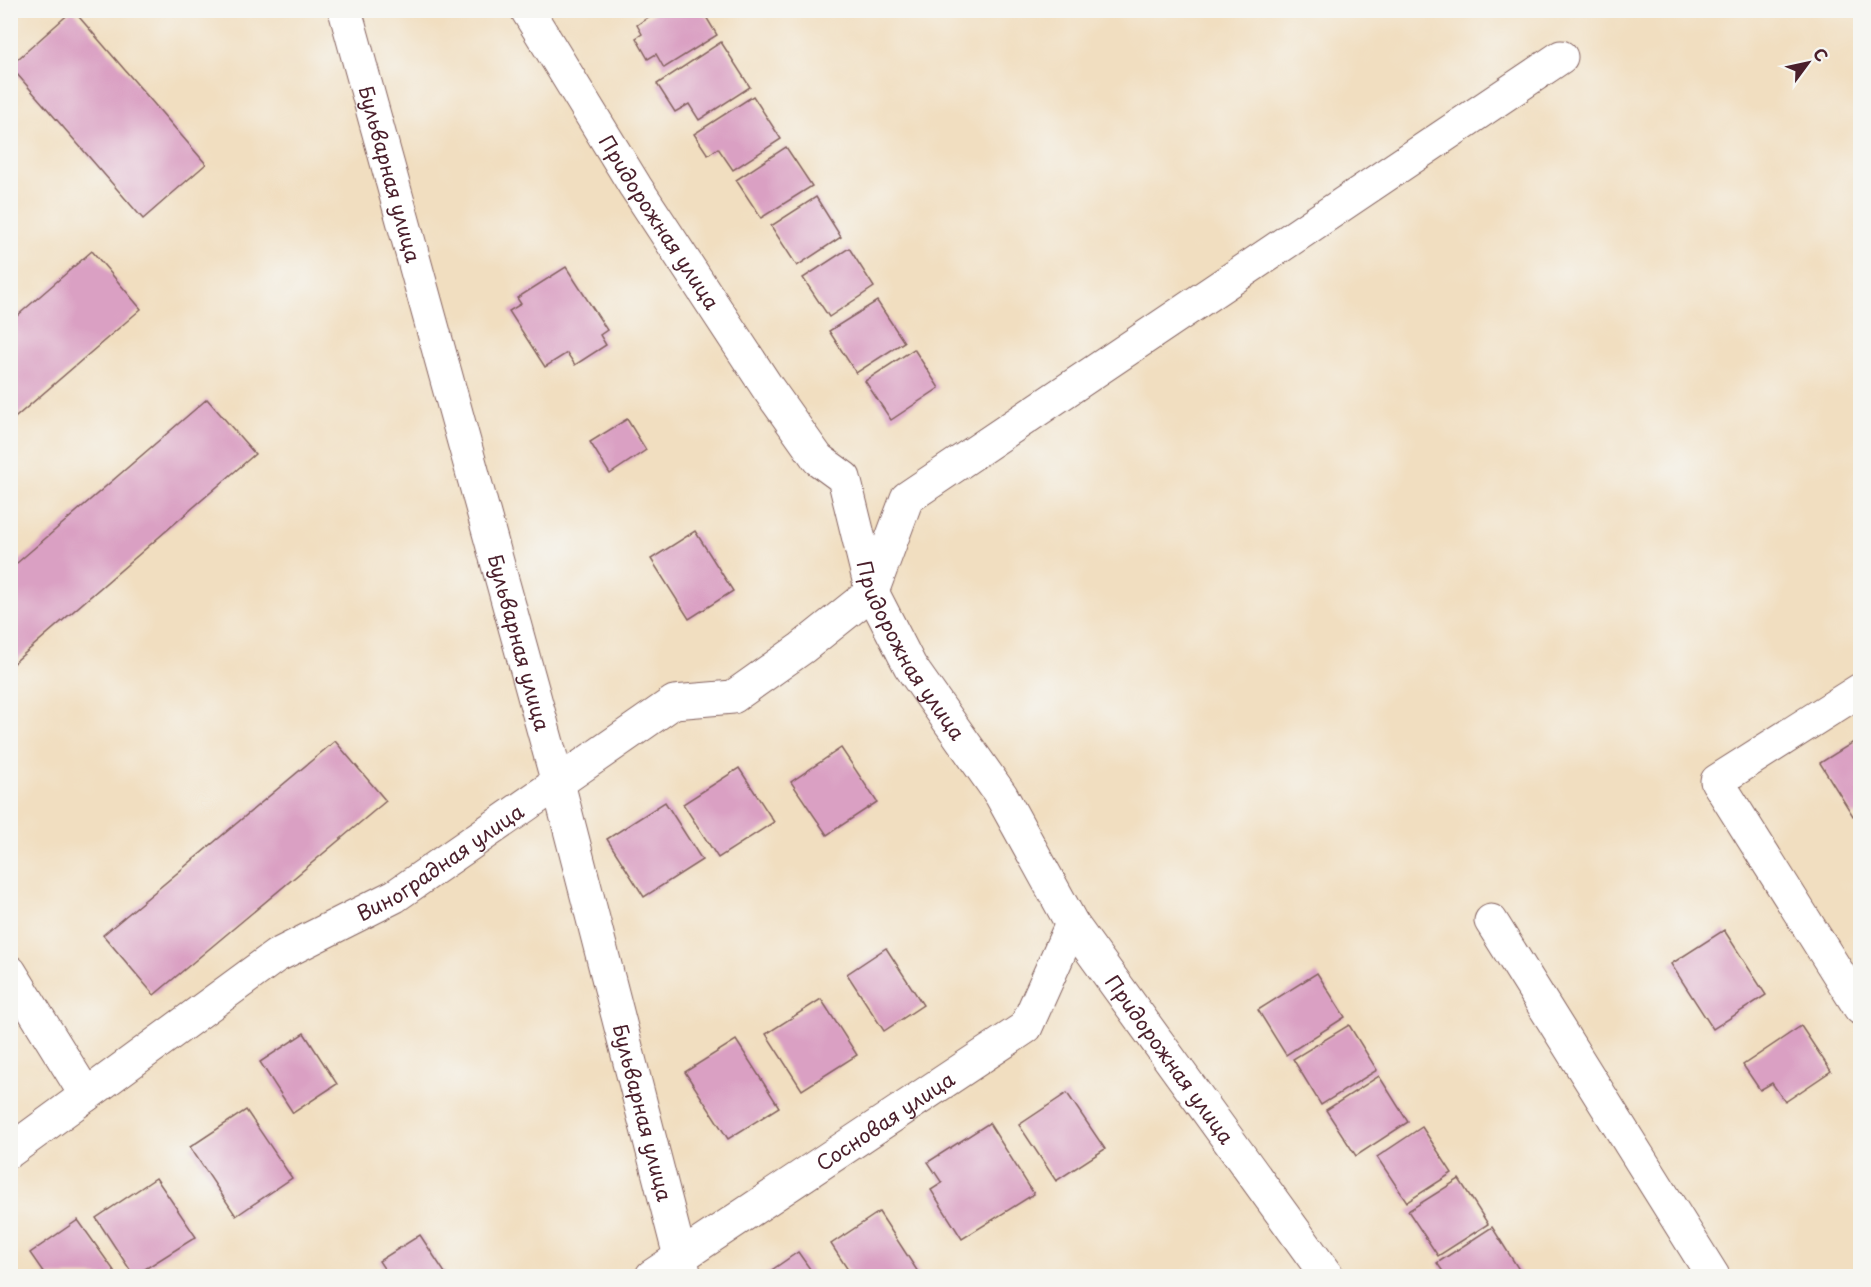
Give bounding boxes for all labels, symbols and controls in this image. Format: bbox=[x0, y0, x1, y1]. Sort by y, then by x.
north arrow bbox=[1778, 33, 1838, 93]
text: С bbox=[1808, 43, 1835, 66]
street label: Бульварная улица bbox=[352, 82, 429, 266]
street label: Придорожная улица bbox=[592, 129, 727, 316]
street label: Бульварная улица bbox=[481, 551, 558, 735]
street label: Придорожная улица bbox=[850, 557, 973, 746]
street label: Виноградная улица bbox=[351, 796, 530, 928]
street label: Придорожная улица bbox=[1098, 968, 1242, 1150]
street label: Бульварная улица bbox=[606, 1021, 680, 1205]
street label: Сосновая улица bbox=[810, 1064, 961, 1178]

